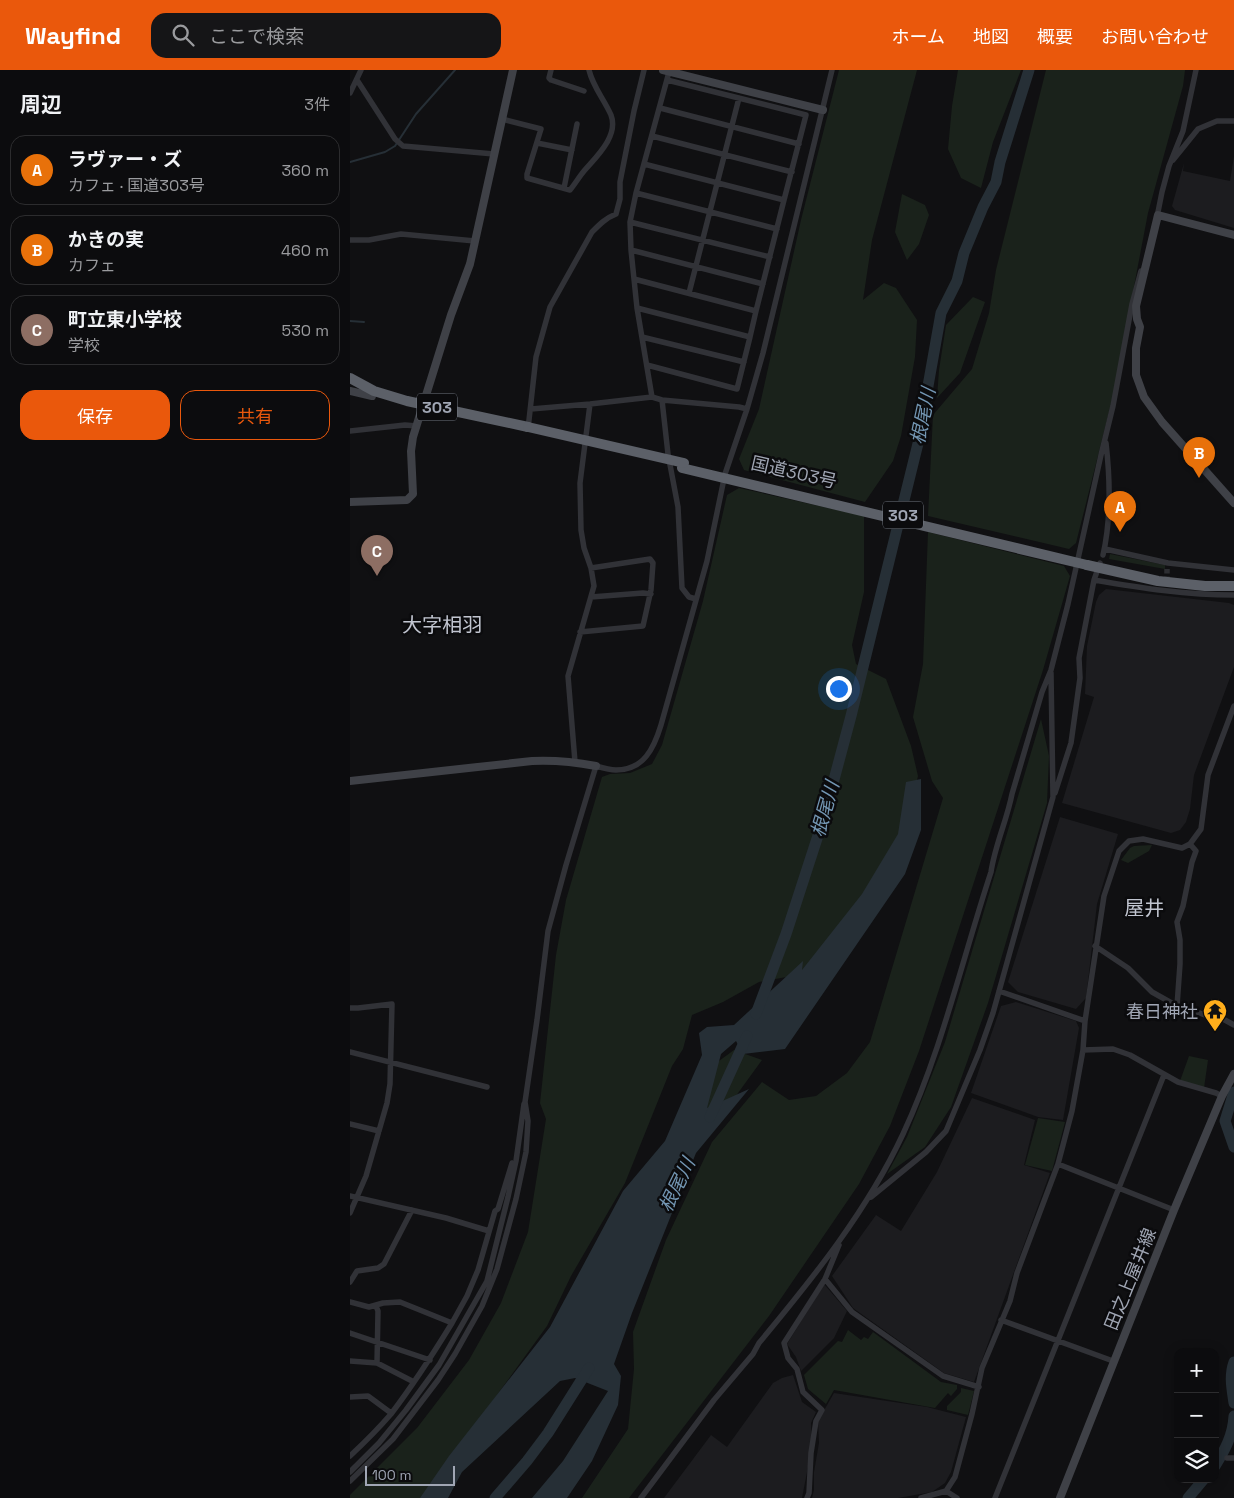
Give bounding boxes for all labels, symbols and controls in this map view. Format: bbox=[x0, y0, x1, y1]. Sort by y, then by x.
search box bbox=[151, 13, 501, 58]
text: Wayfind bbox=[25, 20, 121, 51]
icon: search bbox=[169, 21, 197, 49]
text: ここで検索 bbox=[209, 24, 304, 49]
text: ホーム bbox=[892, 25, 945, 48]
text: 地図 bbox=[973, 25, 1009, 48]
text: 概要 bbox=[1037, 25, 1073, 48]
text: お問い合わせ bbox=[1101, 25, 1209, 48]
text: 周辺 bbox=[20, 91, 62, 118]
text: 3件 bbox=[304, 94, 330, 115]
text: ラヴァー・ズ bbox=[68, 147, 182, 172]
text: A bbox=[32, 160, 42, 181]
text: 360 m bbox=[281, 160, 329, 181]
text: カフェ · 国道303号 bbox=[68, 175, 205, 196]
text: かきの実 bbox=[68, 227, 144, 252]
text: B bbox=[32, 240, 42, 261]
text: 460 m bbox=[281, 240, 329, 261]
text: カフェ bbox=[68, 255, 116, 276]
text: 町立東小学校 bbox=[68, 307, 182, 332]
text: C bbox=[32, 320, 42, 341]
text: 530 m bbox=[282, 320, 329, 341]
text: 学校 bbox=[68, 335, 100, 356]
water label: 根尾川 bbox=[905, 384, 942, 446]
button: 保存 bbox=[20, 390, 170, 440]
button: 共有 bbox=[180, 390, 330, 440]
road number: 303 bbox=[417, 394, 457, 421]
pin: B bbox=[1183, 437, 1215, 478]
street label: 国道303号 bbox=[749, 451, 839, 493]
pin: A bbox=[1104, 491, 1136, 532]
road number: 303 bbox=[883, 502, 923, 528]
pin: C bbox=[361, 535, 393, 576]
district label: 大字相羽 bbox=[402, 612, 482, 638]
your location bbox=[826, 676, 852, 702]
water label: 根尾川 bbox=[805, 776, 845, 840]
district label: 屋井 bbox=[1124, 895, 1164, 921]
temple icon: 春日神社 bbox=[1202, 998, 1228, 1032]
place label: 春日神社 bbox=[1126, 1000, 1198, 1023]
water label: 根尾川 bbox=[653, 1152, 702, 1216]
street label: 田之上屋井線 bbox=[1099, 1225, 1161, 1333]
map controls bbox=[1174, 1348, 1219, 1483]
button: + bbox=[1174, 1348, 1219, 1393]
button: − bbox=[1174, 1393, 1219, 1438]
button: layers bbox=[1174, 1438, 1219, 1483]
scale bar bbox=[365, 1463, 455, 1486]
text: 100 m bbox=[372, 1466, 411, 1484]

